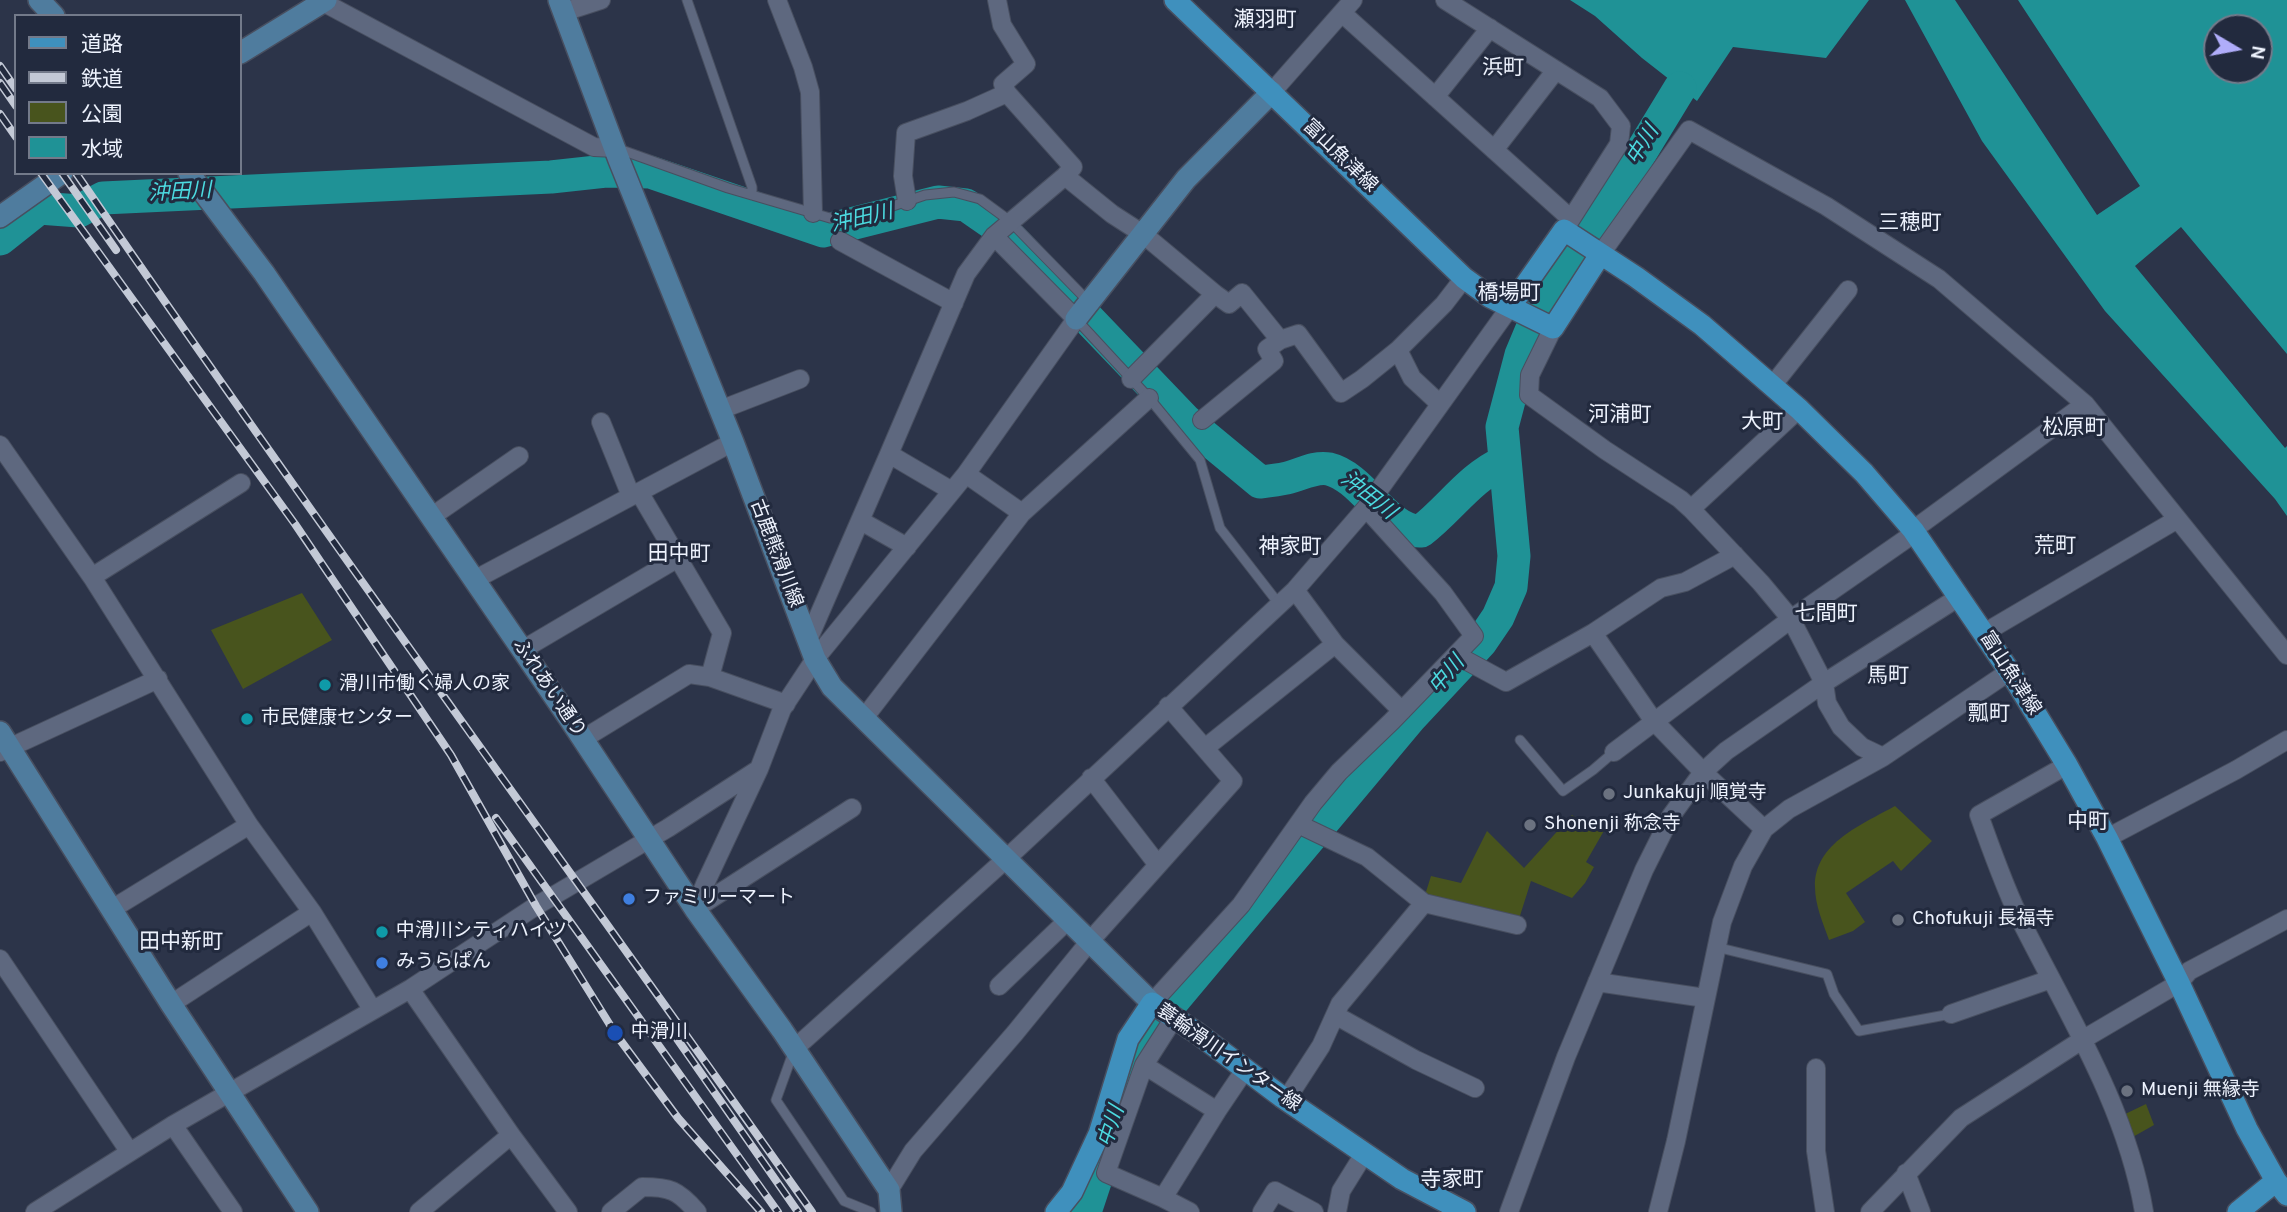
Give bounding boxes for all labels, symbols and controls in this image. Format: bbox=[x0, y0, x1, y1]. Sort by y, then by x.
district label: 瀬羽町 bbox=[1234, 9, 1296, 35]
legend bbox=[14, 14, 242, 175]
north arrow bbox=[2203, 14, 2273, 84]
text: 道路 bbox=[81, 32, 123, 59]
text: N bbox=[2244, 43, 2270, 61]
district label: 浜町 bbox=[1482, 57, 1524, 83]
text: 鉄道 bbox=[81, 67, 123, 94]
text: 公園 bbox=[81, 102, 123, 129]
street label: 富山魚津線 bbox=[1297, 116, 1381, 198]
water label: 中川 bbox=[1622, 122, 1666, 170]
text: 水域 bbox=[81, 137, 123, 164]
water label: 沖田川 bbox=[148, 180, 212, 208]
water label: 沖田川 bbox=[828, 201, 896, 239]
district label: 三穂町 bbox=[1879, 212, 1941, 238]
district label: 橋場町 bbox=[1478, 282, 1540, 308]
district label: 河浦町 bbox=[1589, 404, 1651, 430]
district label: 大町 bbox=[1741, 411, 1783, 437]
district label: 松原町 bbox=[2043, 417, 2105, 443]
water label: 沖田川 bbox=[1334, 468, 1400, 526]
street label: 古鹿熊滑川線 bbox=[744, 497, 806, 611]
district label: 荒町 bbox=[2034, 535, 2076, 561]
district label: 神家町 bbox=[1259, 536, 1321, 562]
district label: 田中町 bbox=[648, 543, 710, 569]
district label: 七間町 bbox=[1795, 603, 1857, 629]
street label: 富山魚津線 bbox=[1974, 628, 2044, 720]
street label: ふれあい通り bbox=[507, 635, 589, 743]
water label: 中川 bbox=[1425, 652, 1471, 700]
district label: 馬町 bbox=[1867, 665, 1909, 691]
place label: 滑川市働く婦人の家 bbox=[339, 674, 510, 696]
marker: 滑川市働く婦人の家 bbox=[317, 677, 333, 693]
district label: 瓢町 bbox=[1968, 703, 2010, 729]
place label: 市民健康センター bbox=[261, 708, 413, 730]
marker: 市民健康センター bbox=[239, 711, 255, 727]
place label: Junkakuji 順覚寺 bbox=[1623, 783, 1767, 805]
marker: Junkakuji 順覚寺 bbox=[1601, 786, 1617, 802]
district label: 中町 bbox=[2067, 811, 2109, 837]
place label: Shonenji 称念寺 bbox=[1544, 814, 1681, 836]
marker: Shonenji 称念寺 bbox=[1522, 817, 1538, 833]
place label: ファミリーマート bbox=[643, 888, 795, 910]
marker: ファミリーマート bbox=[621, 891, 637, 907]
place label: Chofukuji 長福寺 bbox=[1912, 909, 2055, 931]
marker: Chofukuji 長福寺 bbox=[1890, 912, 1906, 928]
place label: 中滑川シティハイツ bbox=[396, 921, 567, 943]
marker: 中滑川シティハイツ bbox=[374, 924, 390, 940]
district label: 田中新町 bbox=[139, 931, 223, 957]
place label: みうらぱん bbox=[396, 952, 491, 974]
marker: みうらぱん bbox=[374, 955, 390, 971]
street label: 蓑輪滑川インター線 bbox=[1151, 1001, 1305, 1117]
place label: 中滑川 bbox=[631, 1022, 688, 1044]
marker: 中滑川 bbox=[605, 1023, 625, 1043]
place label: Muenji 無縁寺 bbox=[2141, 1080, 2260, 1102]
marker: Muenji 無縁寺 bbox=[2119, 1083, 2135, 1099]
water label: 中川 bbox=[1095, 1103, 1131, 1151]
district label: 寺家町 bbox=[1421, 1169, 1483, 1195]

